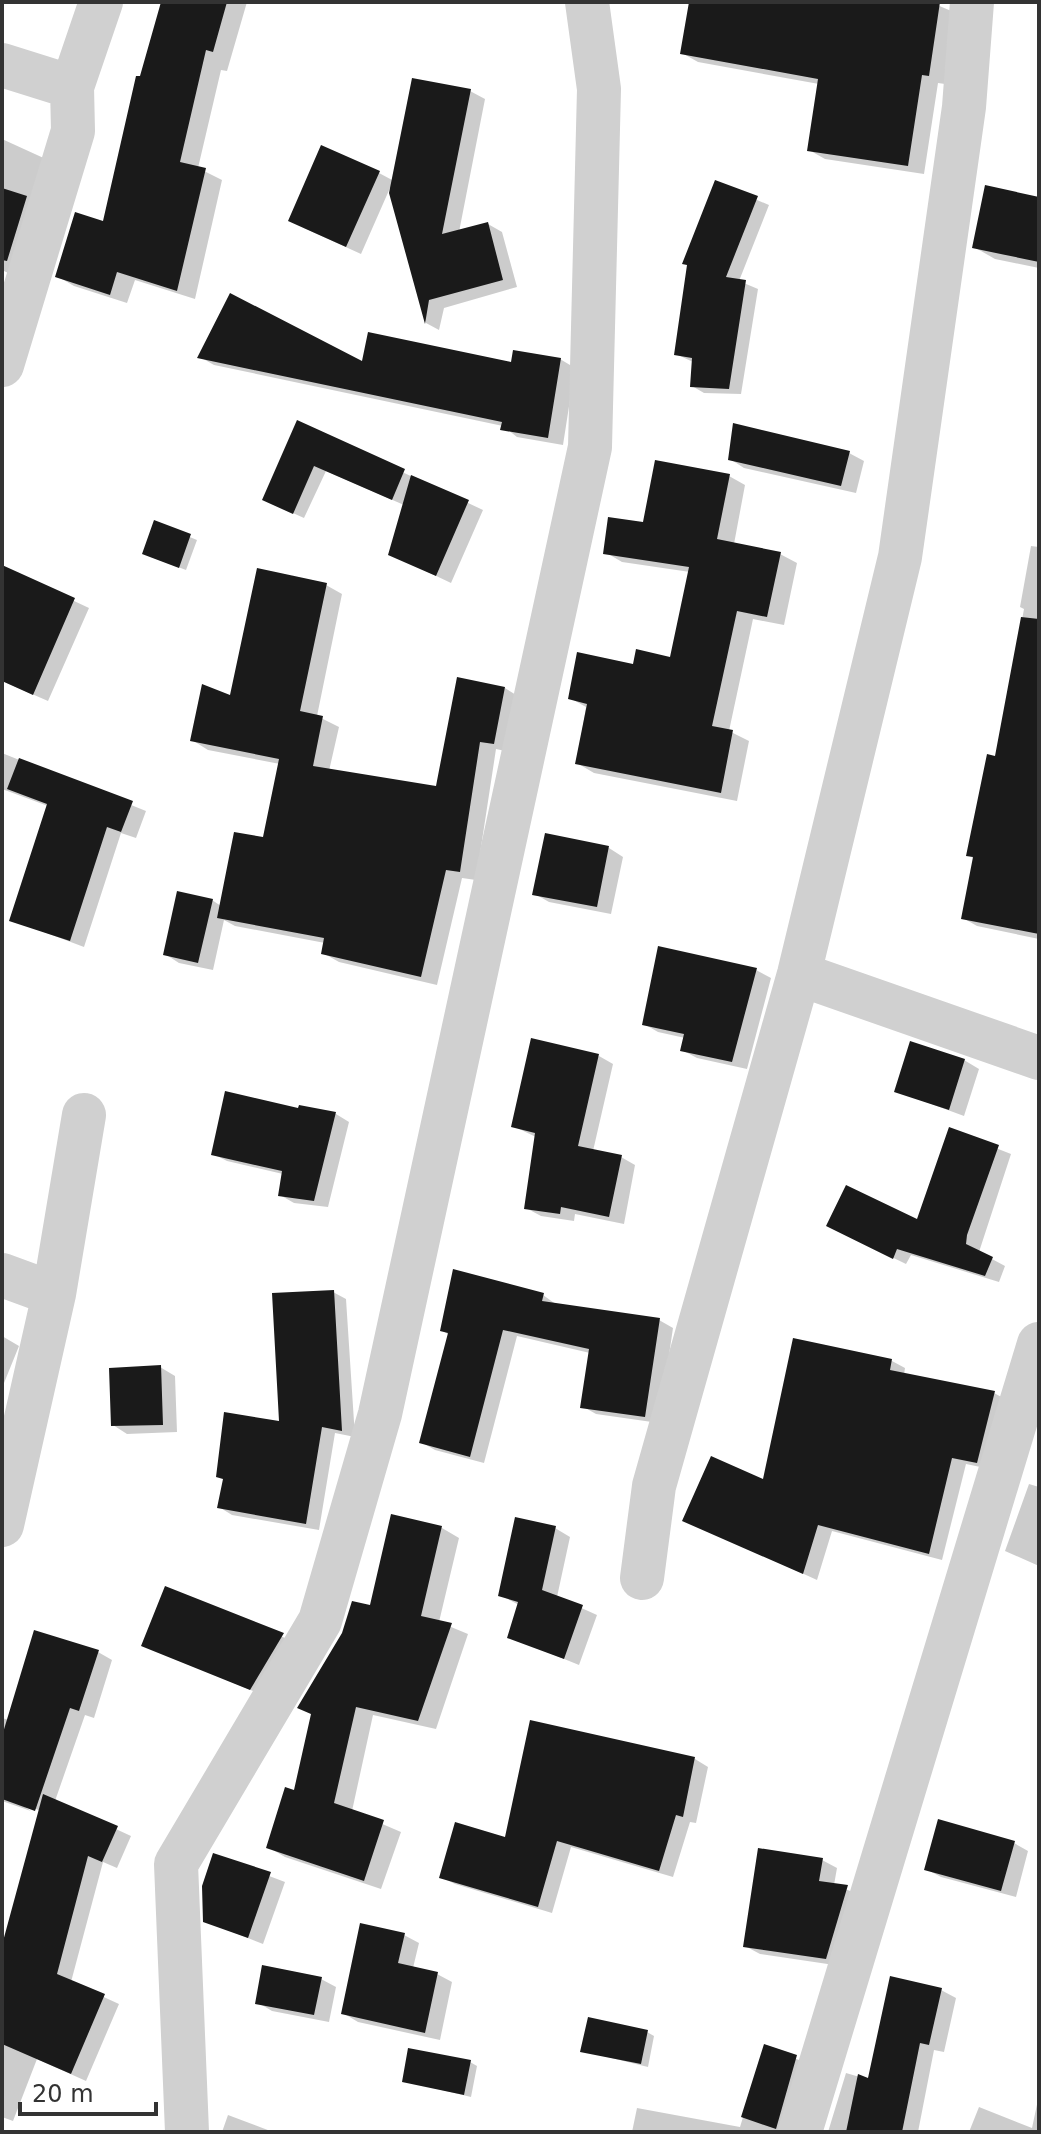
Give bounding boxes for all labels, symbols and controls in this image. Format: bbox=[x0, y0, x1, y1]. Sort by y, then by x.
scale bar bbox=[20, 2066, 156, 2116]
text: 20 m bbox=[32, 2080, 94, 2108]

